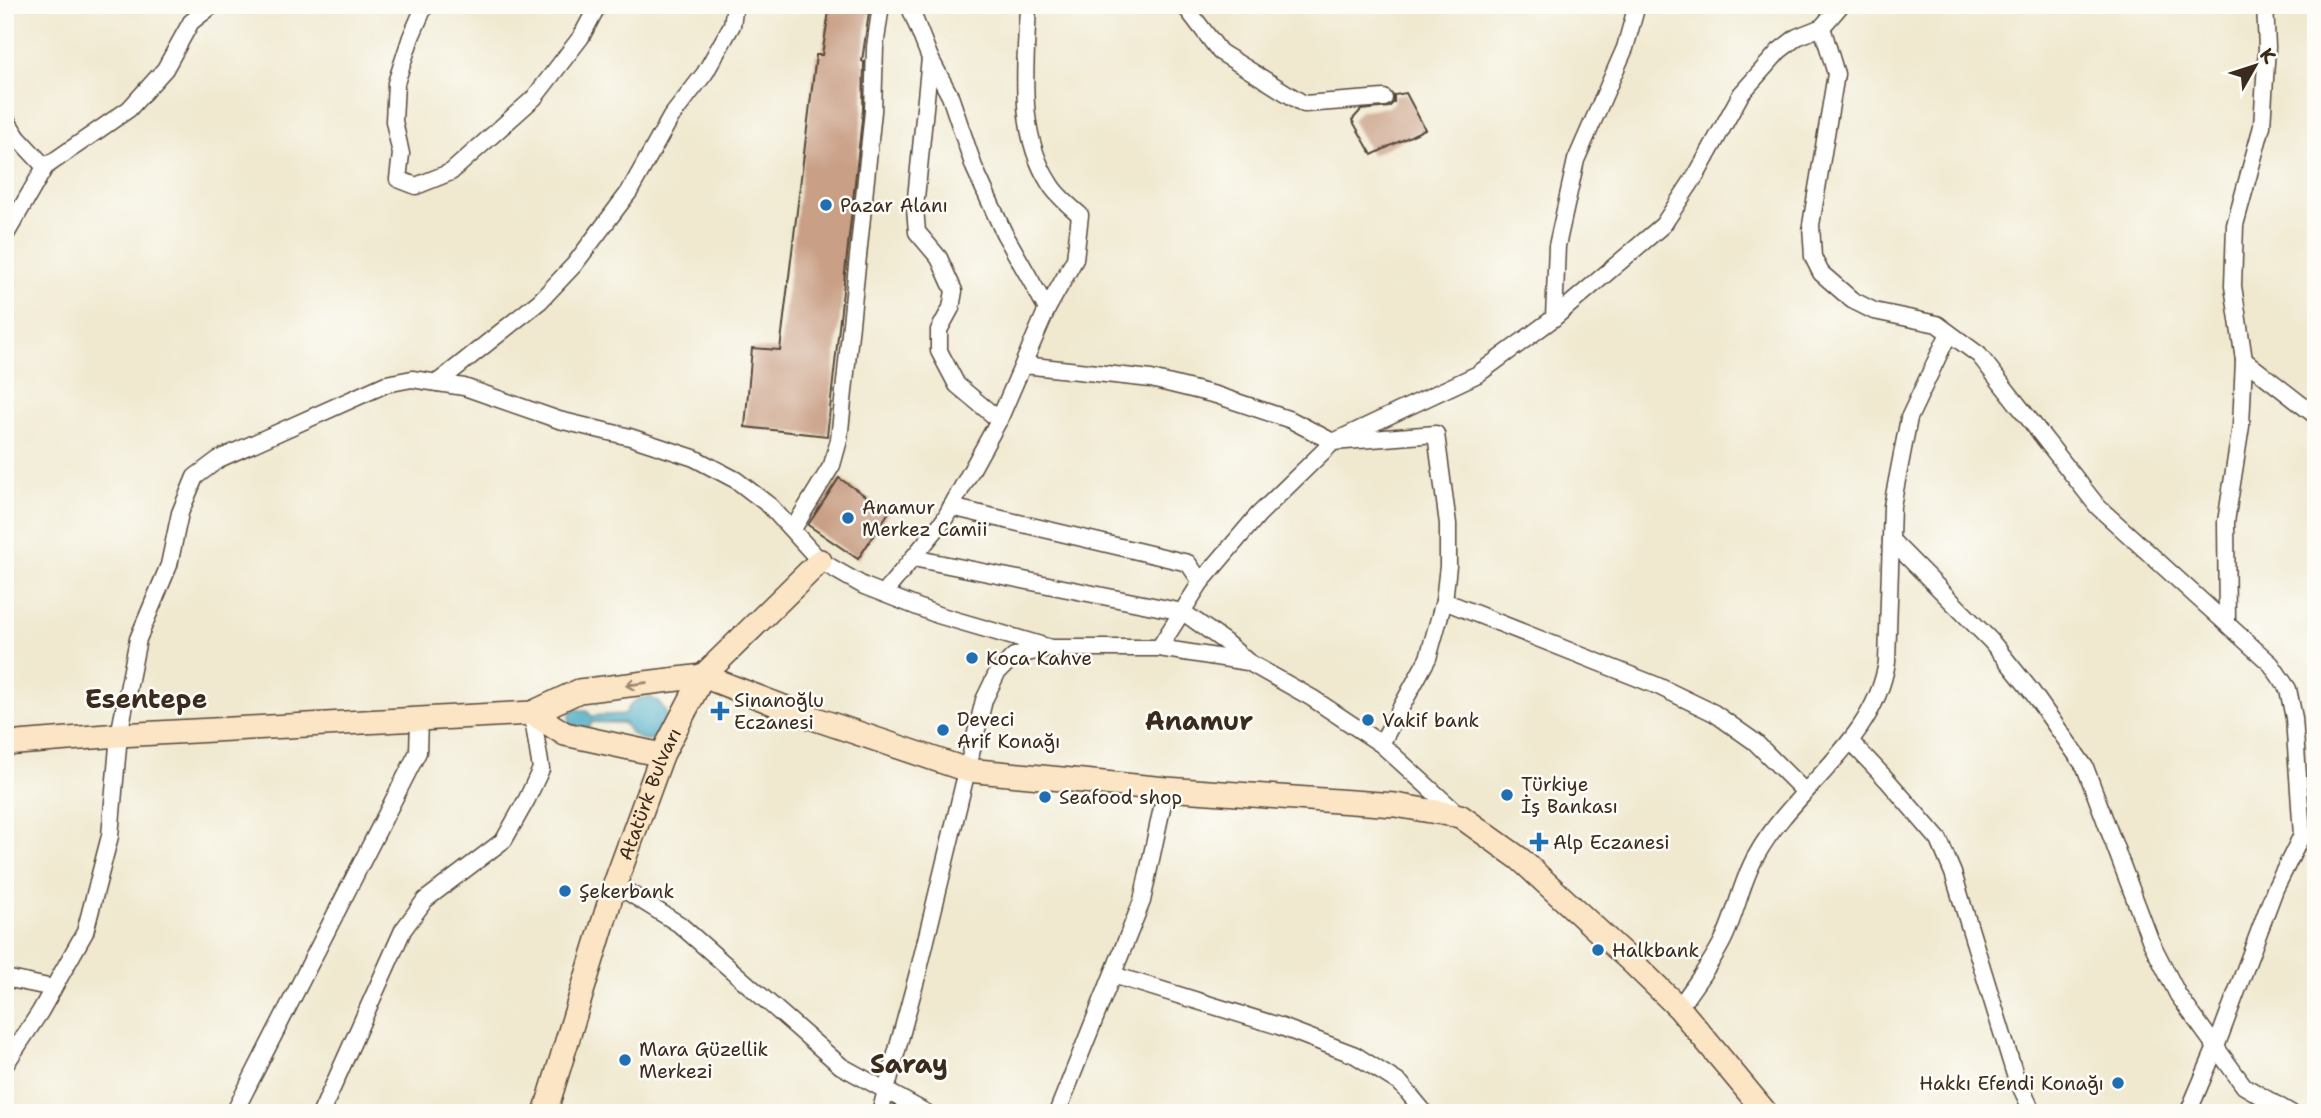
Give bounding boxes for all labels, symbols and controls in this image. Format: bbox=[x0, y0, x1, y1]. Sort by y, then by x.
north arrow bbox=[2220, 32, 2290, 102]
text: K bbox=[2254, 43, 2282, 69]
place label: Pazar Alanı bbox=[840, 193, 948, 218]
marker: Pazar Alanı bbox=[818, 197, 834, 213]
place label: Anamur Merkez Camii bbox=[862, 495, 988, 542]
marker: Anamur Merkez Camii bbox=[840, 510, 856, 526]
place label: Koca Kahve bbox=[986, 646, 1092, 671]
marker: Koca Kahve bbox=[964, 650, 980, 666]
one-way arrow bbox=[625, 678, 647, 691]
district label: Esentepe bbox=[85, 681, 207, 716]
place label: Sinanoğlu Eczanesi bbox=[734, 688, 824, 735]
marker: Sinanoğlu Eczanesi bbox=[712, 703, 728, 719]
district label: Anamur bbox=[1145, 703, 1253, 738]
place label: Deveci Arif Konağı bbox=[957, 707, 1060, 754]
place label: Vakif bank bbox=[1382, 708, 1480, 733]
marker: Vakif bank bbox=[1360, 712, 1376, 728]
marker: Deveci Arif Konağı bbox=[935, 722, 951, 738]
street label: Atatürk Bulvarı bbox=[613, 723, 687, 864]
place label: Türkiye İş Bankası bbox=[1521, 772, 1618, 819]
place label: Seafood shop bbox=[1059, 785, 1182, 810]
marker: Türkiye İş Bankası bbox=[1499, 787, 1515, 803]
marker: Seafood shop bbox=[1037, 789, 1053, 805]
place label: Alp Eczanesi bbox=[1553, 830, 1670, 855]
marker: Alp Eczanesi bbox=[1531, 834, 1547, 850]
place label: Şekerbank bbox=[579, 879, 674, 904]
marker: Şekerbank bbox=[557, 883, 573, 899]
place label: Halkbank bbox=[1612, 938, 1699, 963]
marker: Halkbank bbox=[1590, 942, 1606, 958]
place label: Mara Güzellik Merkezi bbox=[639, 1037, 769, 1084]
district label: Saray bbox=[870, 1046, 948, 1081]
marker: Mara Güzellik Merkezi bbox=[617, 1052, 633, 1068]
place label: Hakkı Efendi Konağı bbox=[1919, 1071, 2104, 1096]
marker: Hakkı Efendi Konağı bbox=[2110, 1075, 2126, 1091]

